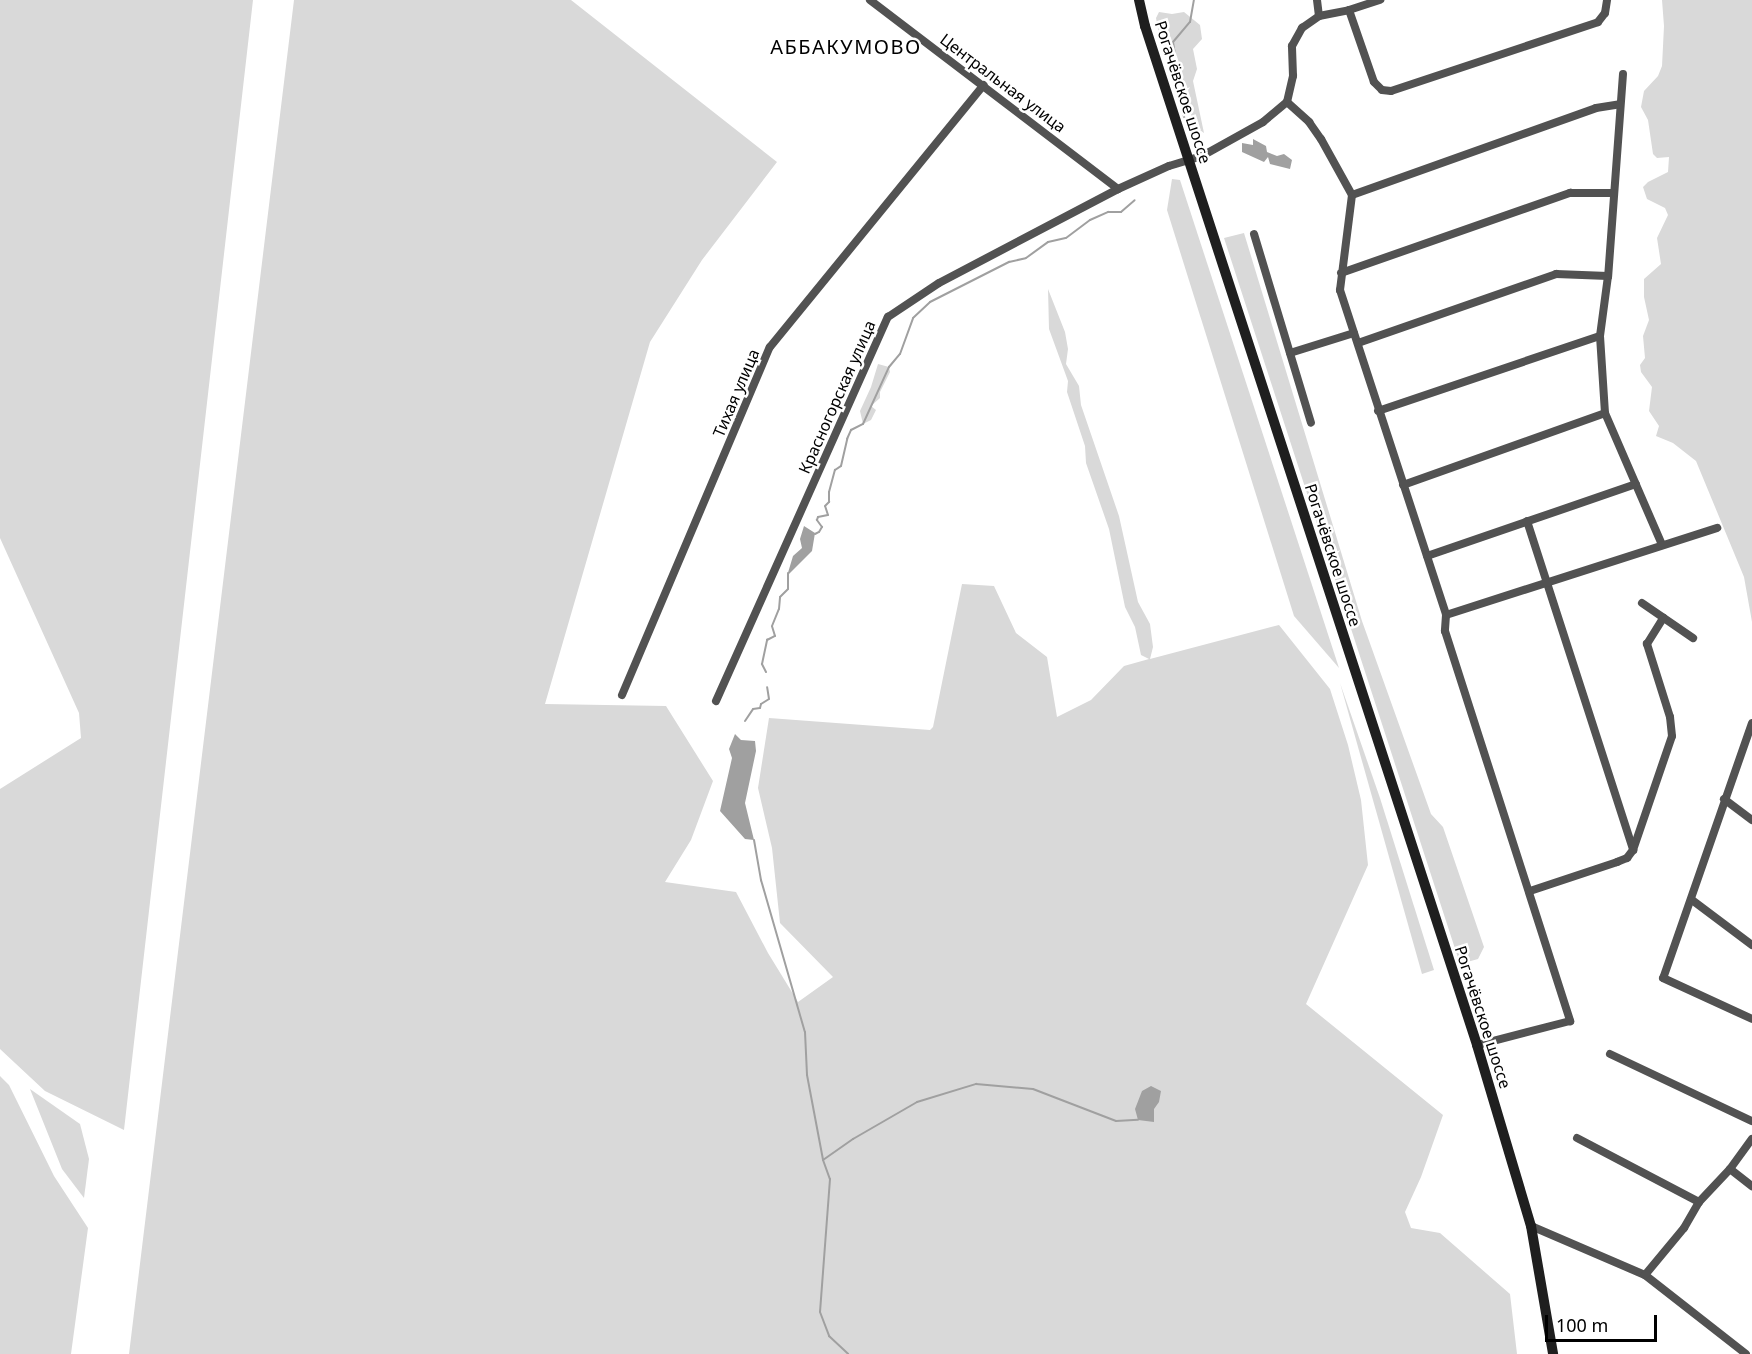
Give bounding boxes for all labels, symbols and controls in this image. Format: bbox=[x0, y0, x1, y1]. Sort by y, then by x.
street label: Рогачёвское шоссе bbox=[1151, 18, 1215, 166]
street label: Центральная улица bbox=[936, 30, 1070, 136]
district label: АББАКУМОВО bbox=[770, 34, 922, 58]
street label: Красногорская улица bbox=[795, 317, 879, 477]
street label: Тихая улица bbox=[709, 346, 763, 440]
street label: Рогачёвское шоссе bbox=[1301, 481, 1365, 629]
street label: Рогачёвское шоссе bbox=[1451, 943, 1515, 1091]
scale bar bbox=[1548, 1303, 1660, 1341]
text: 100 m bbox=[1556, 1313, 1608, 1337]

